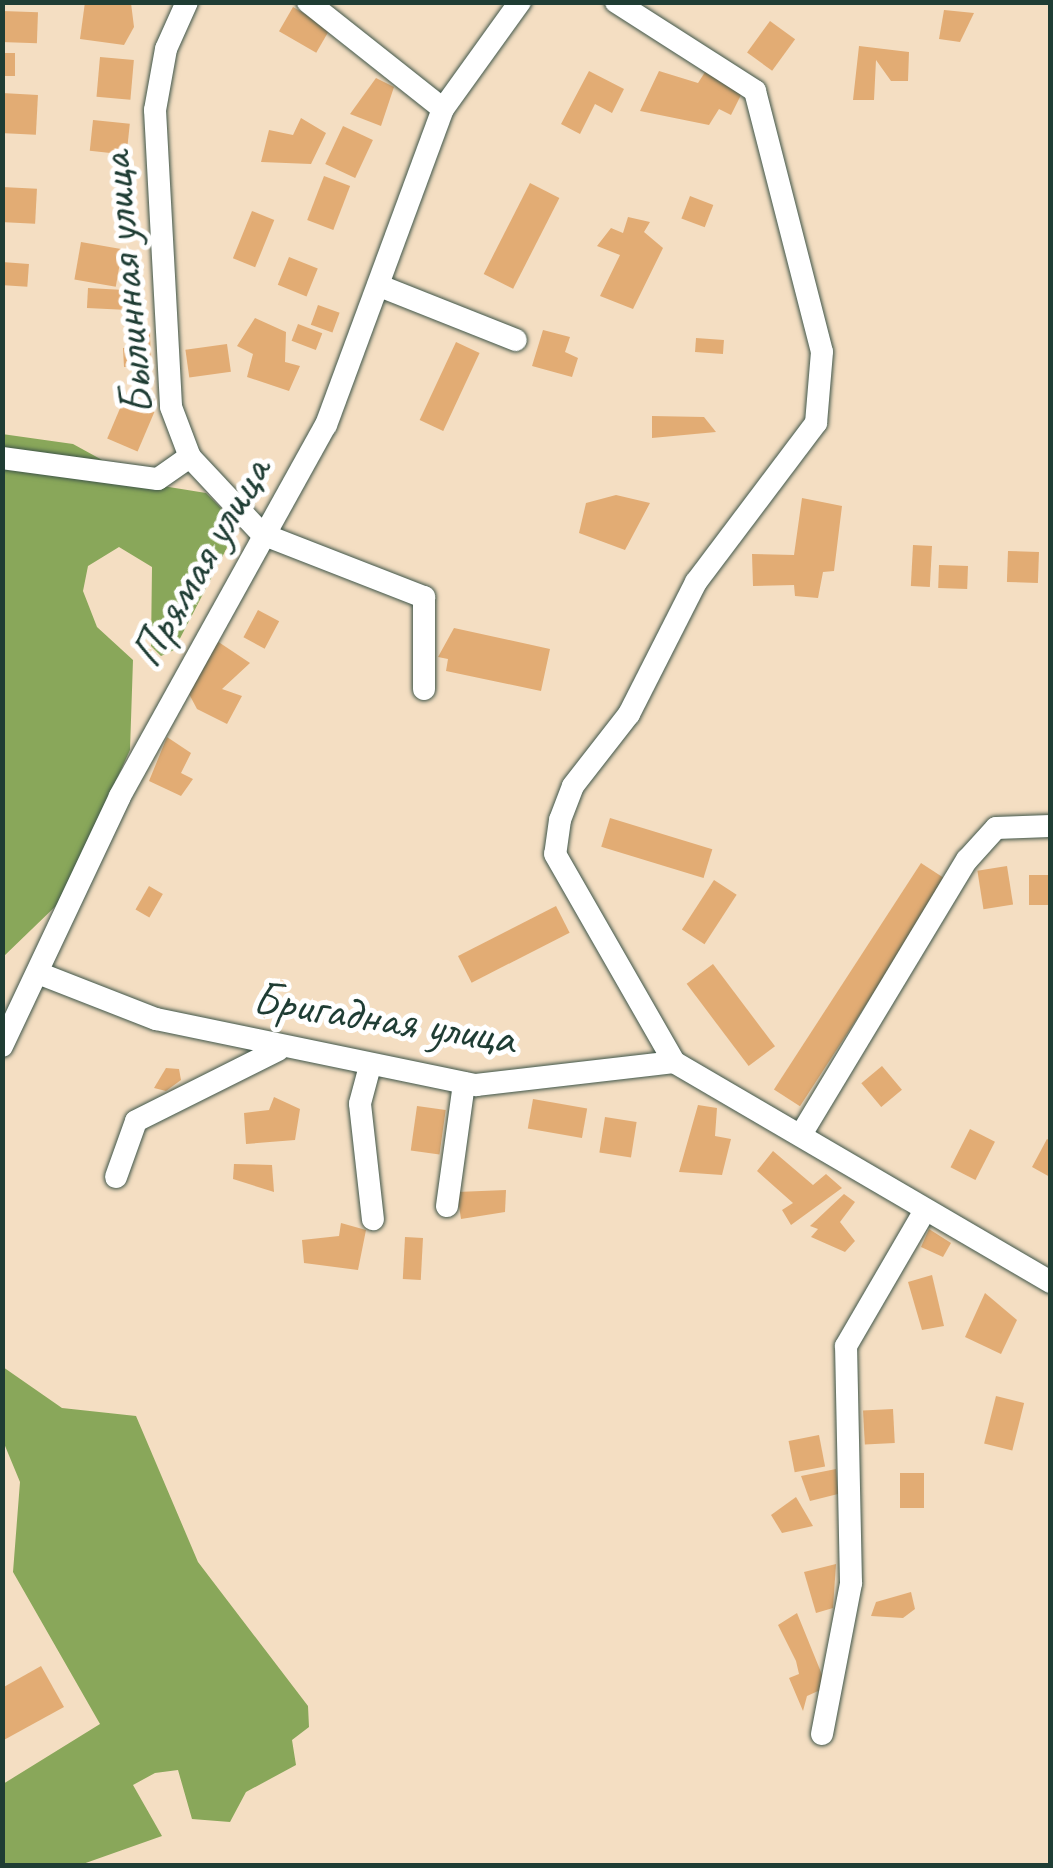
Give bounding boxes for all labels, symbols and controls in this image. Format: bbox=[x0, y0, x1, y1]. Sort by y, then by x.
street label: Былинная улица bbox=[86, 150, 166, 418]
street label: Прямая улица bbox=[117, 447, 283, 677]
street label: Бригадная улица bbox=[247, 969, 521, 1067]

